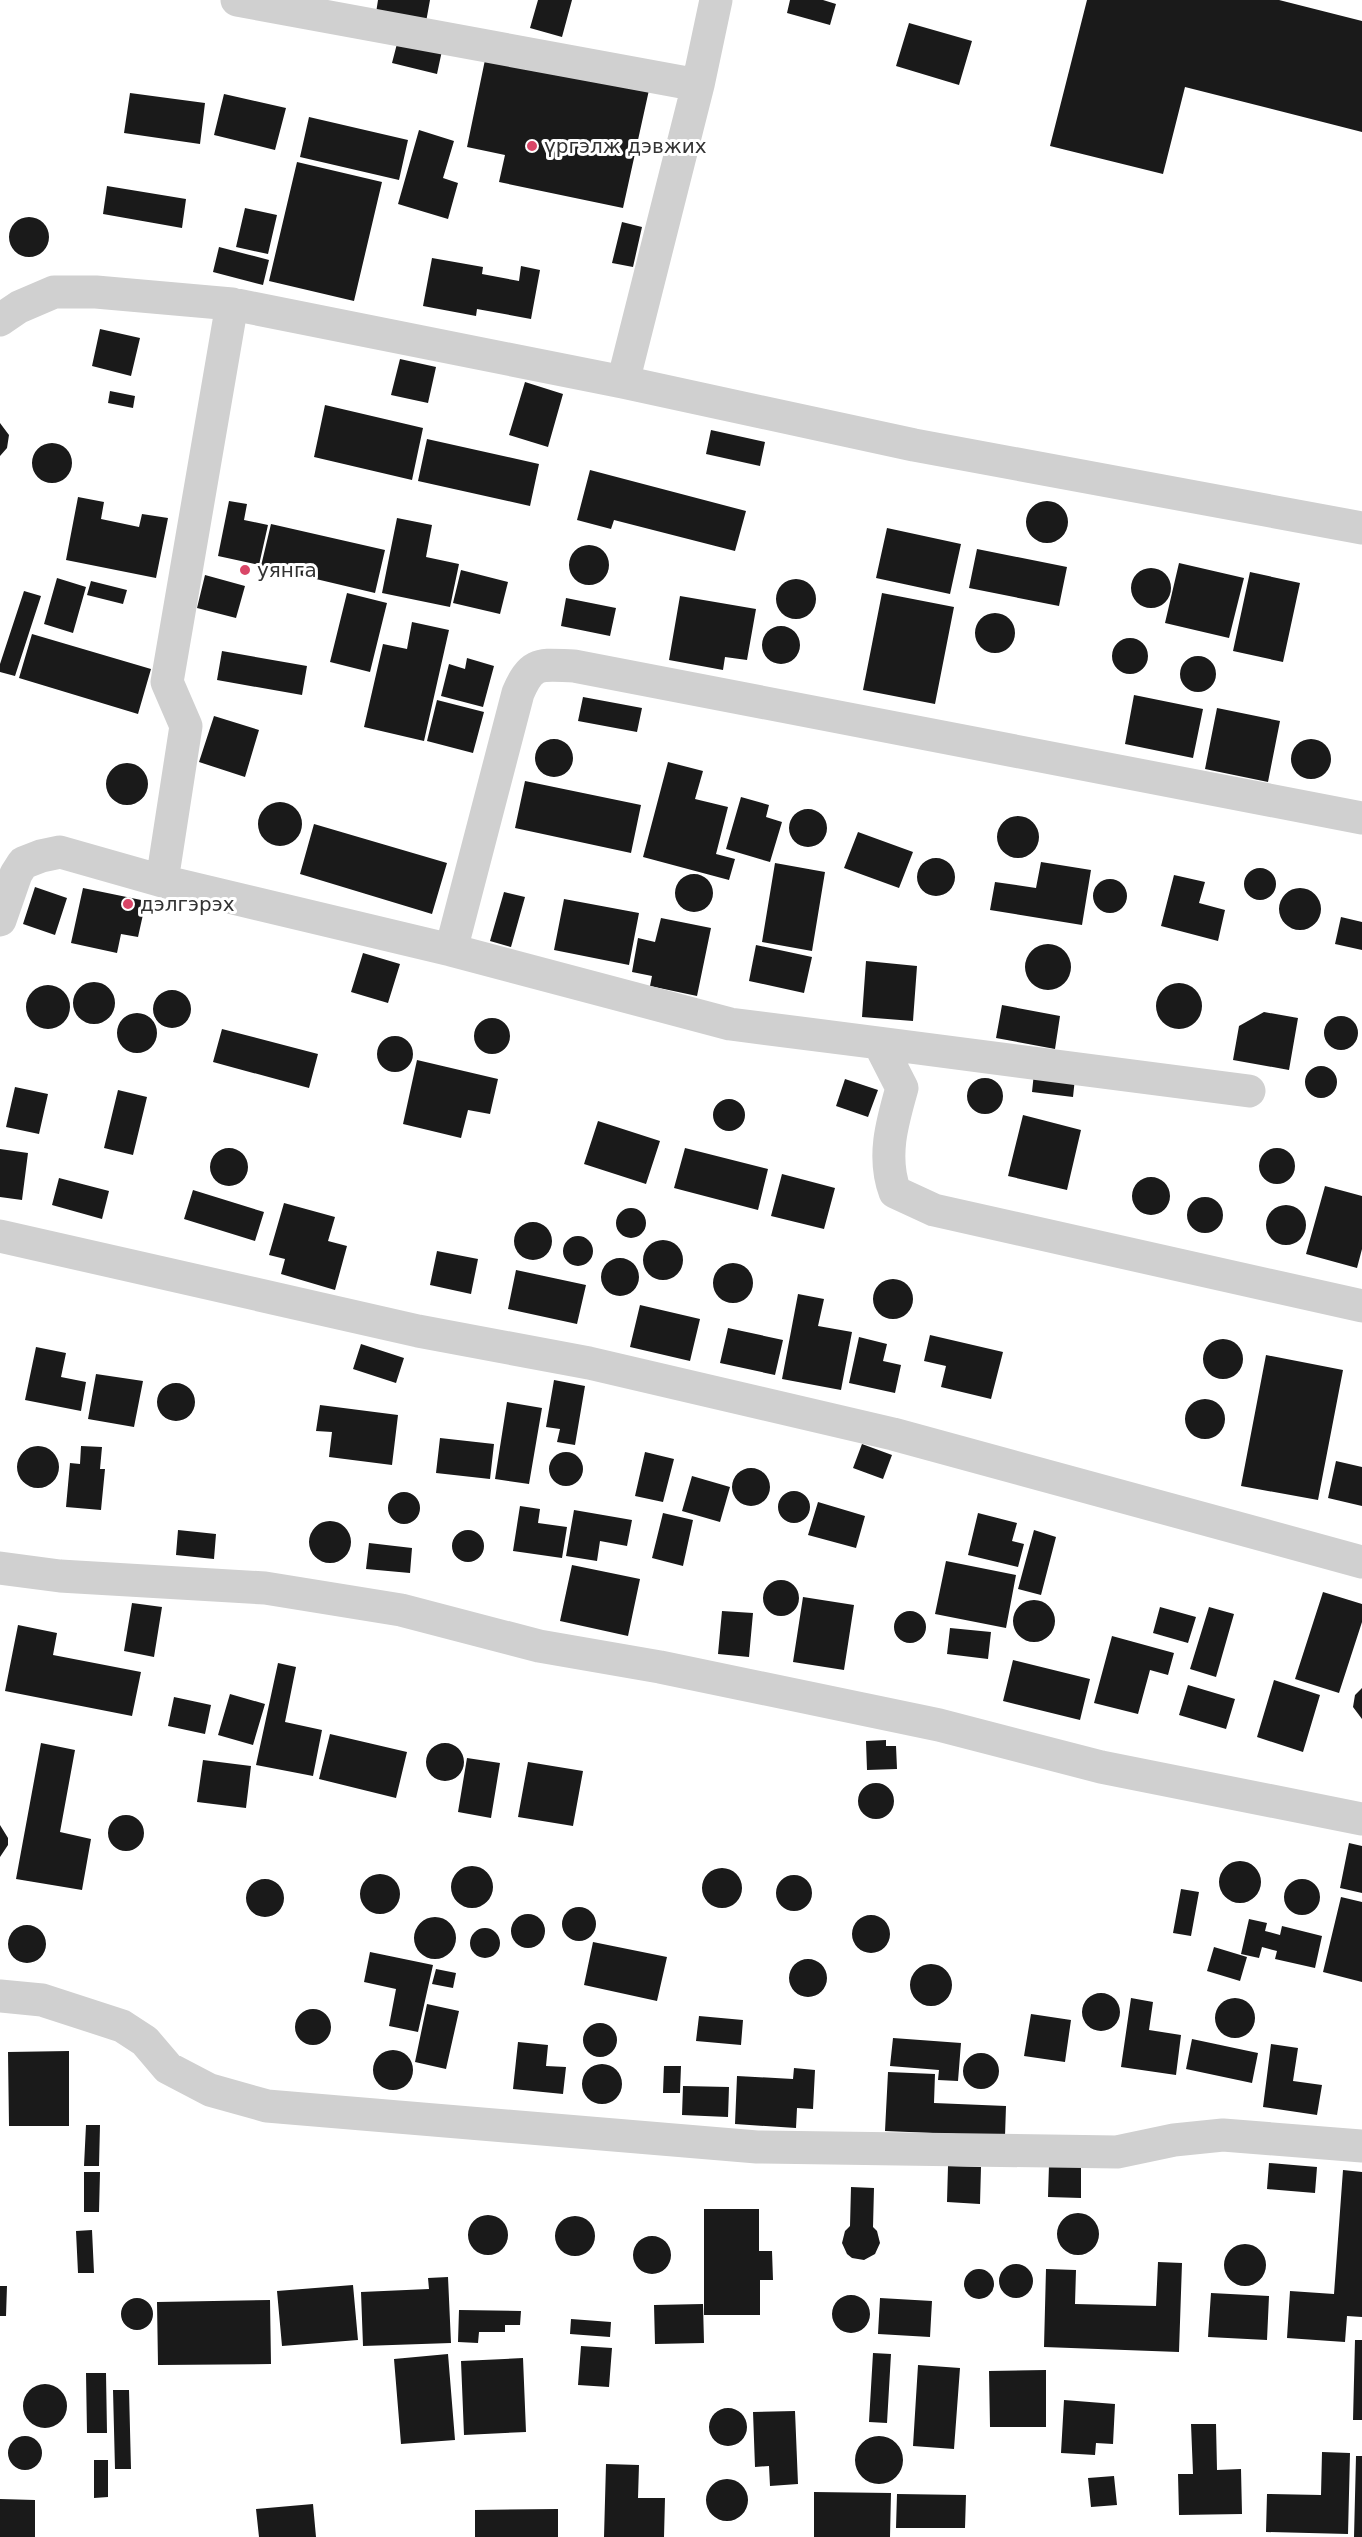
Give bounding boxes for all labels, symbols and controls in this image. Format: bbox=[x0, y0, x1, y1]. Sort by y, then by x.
place label: үргэлж дэвжих bbox=[544, 134, 707, 158]
marker: үргэлж дэвжих bbox=[525, 139, 539, 153]
place label: уянга bbox=[257, 558, 317, 582]
marker: уянга bbox=[238, 563, 252, 577]
place label: дэлгэрэх bbox=[140, 892, 235, 916]
marker: дэлгэрэх bbox=[121, 897, 135, 911]

